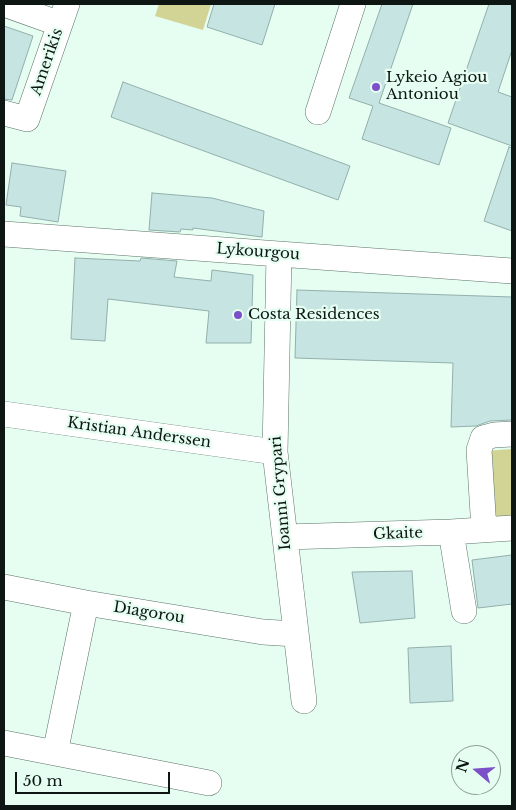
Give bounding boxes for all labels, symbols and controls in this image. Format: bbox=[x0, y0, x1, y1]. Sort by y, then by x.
street label: Amerikis bbox=[27, 26, 67, 98]
place label: Lykeio Agiou Antoniou bbox=[386, 69, 487, 104]
marker: Lykeio Agiou Antoniou bbox=[370, 81, 382, 93]
street label: Lykourgou bbox=[216, 240, 300, 264]
place label: Costa Residences bbox=[248, 306, 380, 324]
marker: Costa Residences bbox=[232, 309, 244, 321]
street label: Kristian Anderssen bbox=[66, 414, 212, 452]
street label: Ioanni Grypari bbox=[267, 435, 295, 551]
street label: Gkaite bbox=[373, 524, 423, 544]
street label: Diagorou bbox=[112, 598, 186, 628]
north arrow bbox=[451, 745, 501, 795]
text: N bbox=[452, 757, 473, 775]
scale bar bbox=[18, 762, 172, 794]
text: 50 m bbox=[23, 771, 63, 790]

